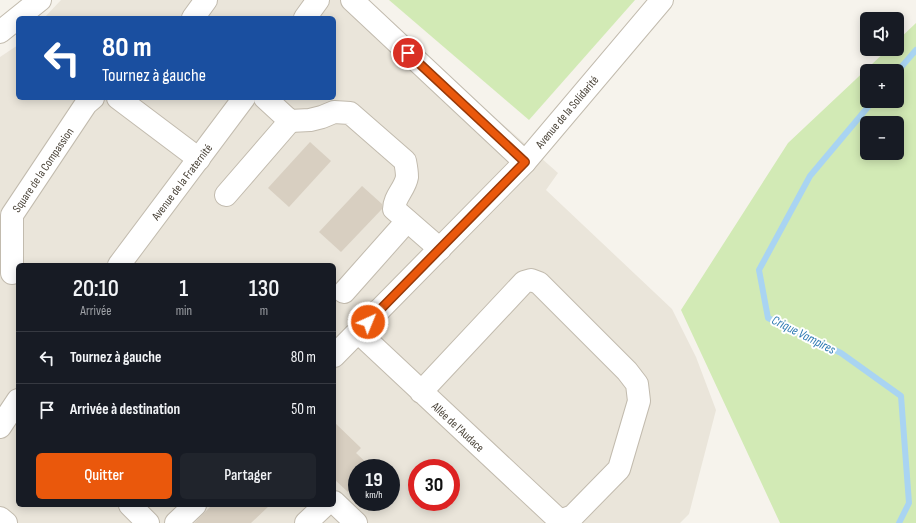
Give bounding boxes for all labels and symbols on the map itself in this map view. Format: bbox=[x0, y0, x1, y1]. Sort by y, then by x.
pin bbox=[391, 36, 425, 70]
street label: Avenue de la Solidarité bbox=[532, 73, 602, 152]
street label: Square de la Compassion bbox=[9, 125, 77, 216]
street label: Avenue de la Fraternité bbox=[148, 141, 216, 224]
position arrow bbox=[347, 301, 389, 343]
water label: Crique Vampires bbox=[769, 312, 838, 358]
street label: Allée de l'Audace bbox=[427, 399, 487, 456]
speed limit sign: 30 bbox=[408, 459, 460, 511]

